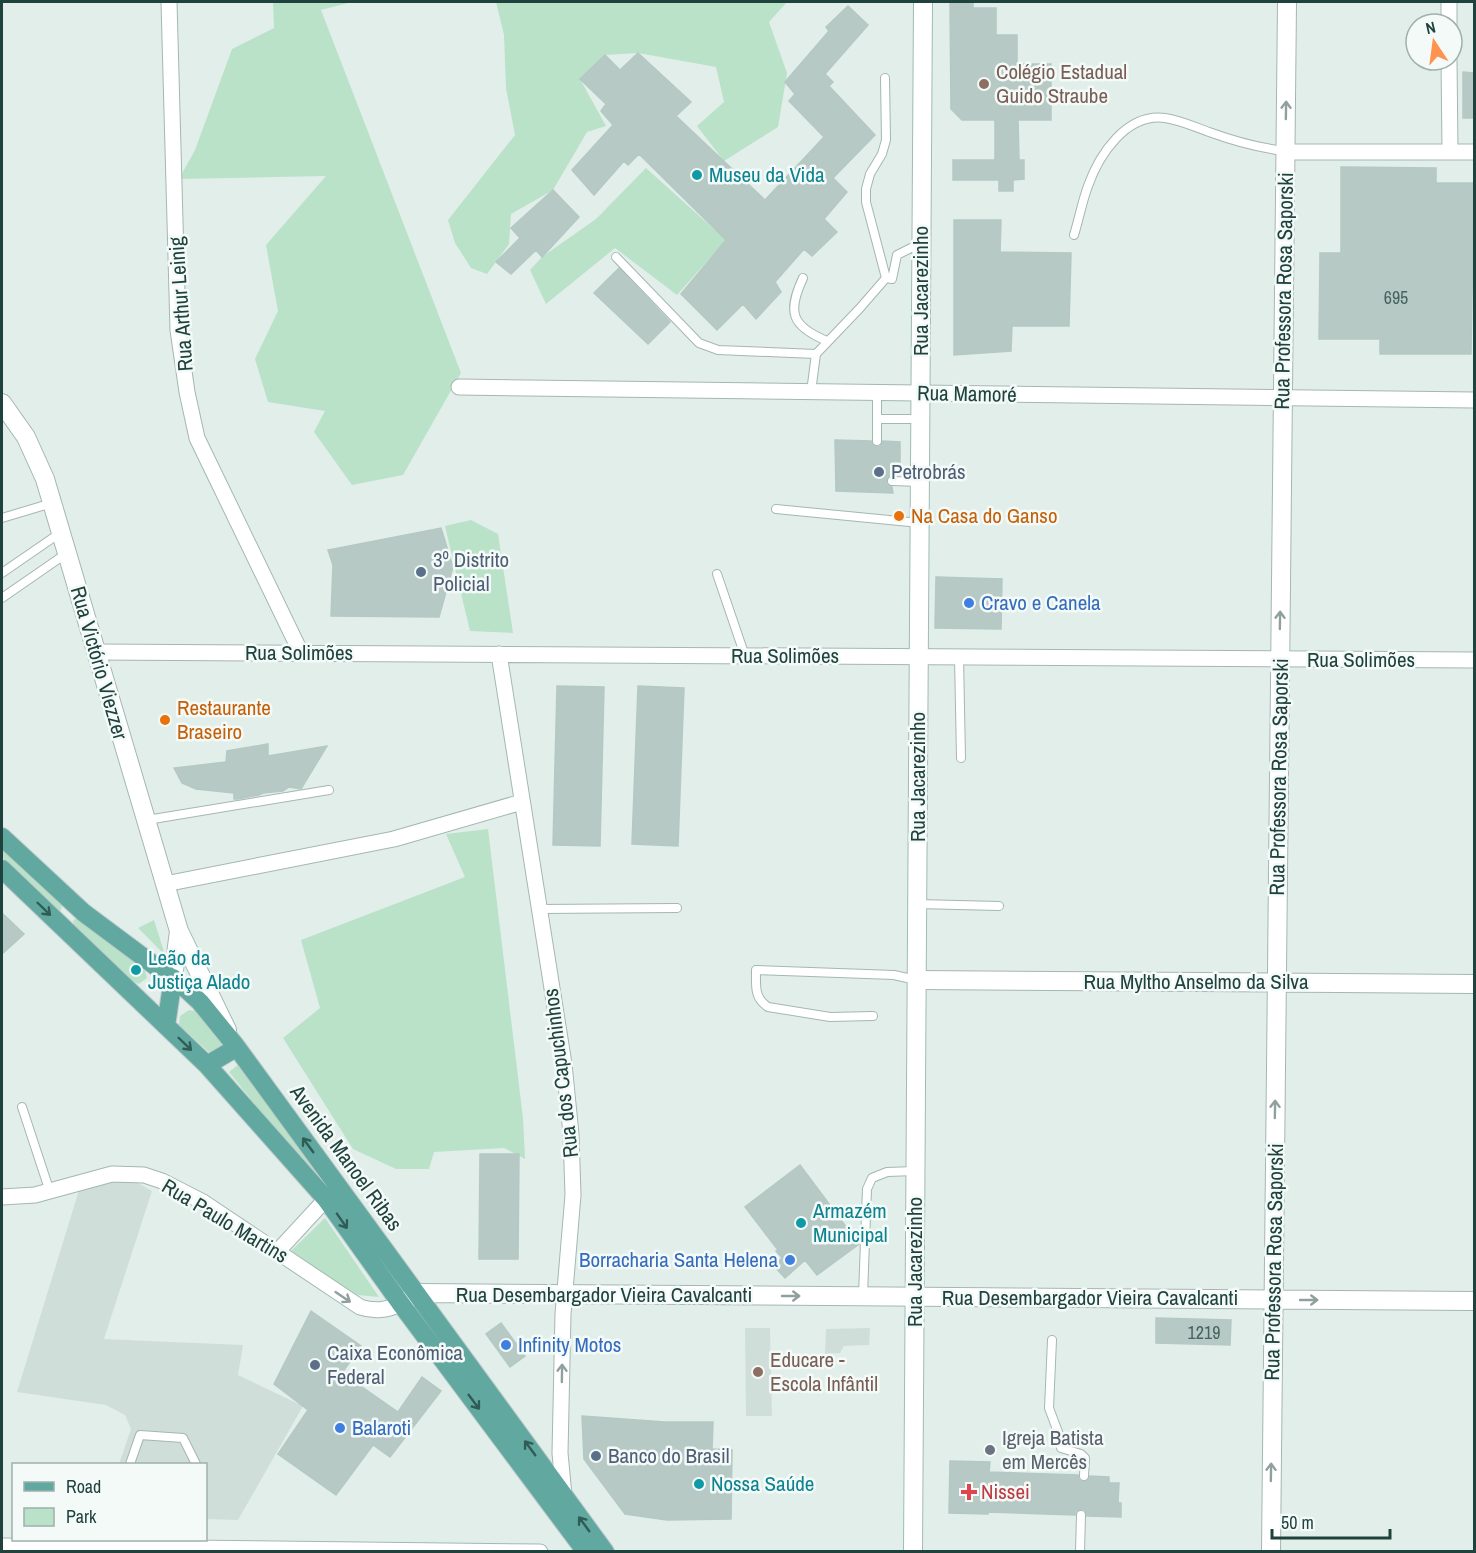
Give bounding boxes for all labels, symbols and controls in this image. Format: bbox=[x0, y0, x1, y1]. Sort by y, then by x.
north arrow bbox=[1404, 12, 1464, 72]
text: N bbox=[1424, 16, 1438, 39]
place label: Colégio Estadual Guido Straube bbox=[996, 57, 1127, 110]
marker: Colégio Estadual Guido Straube bbox=[977, 77, 991, 91]
one-way arrow bbox=[1280, 101, 1292, 121]
place label: Museu da Vida bbox=[709, 160, 825, 189]
marker: Museu da Vida bbox=[690, 168, 704, 182]
street label: Rua Professora Rosa Saporski bbox=[1267, 172, 1300, 410]
street label: Rua Jacarezinho bbox=[906, 226, 935, 356]
street label: Rua Arthur Leinig bbox=[161, 235, 200, 372]
house number: 695 bbox=[1384, 285, 1408, 310]
street label: Rua Mamoré bbox=[917, 378, 1017, 409]
place label: Petrobrás bbox=[891, 457, 966, 486]
marker: Petrobrás bbox=[872, 465, 886, 479]
place label: Na Casa do Ganso bbox=[911, 501, 1057, 530]
marker: Na Casa do Ganso bbox=[892, 509, 906, 523]
place label: 3º Distrito Policial bbox=[433, 545, 509, 598]
marker: 3º Distrito Policial bbox=[414, 565, 428, 579]
street label: Rua Victório Viezzer bbox=[64, 583, 135, 743]
place label: Cravo e Canela bbox=[981, 588, 1101, 617]
marker: Cravo e Canela bbox=[962, 596, 976, 610]
one-way arrow bbox=[1275, 611, 1286, 631]
street label: Rua Solimões bbox=[245, 638, 353, 667]
street label: Rua Solimões bbox=[731, 641, 839, 670]
street label: Rua Solimões bbox=[1307, 645, 1415, 674]
street label: Rua Professora Rosa Saporski bbox=[1262, 658, 1295, 896]
place label: Restaurante Braseiro bbox=[177, 693, 271, 746]
street label: Rua Jacarezinho bbox=[903, 712, 932, 842]
marker: Restaurante Braseiro bbox=[158, 713, 172, 727]
one-way arrow bbox=[36, 902, 51, 916]
place label: Leão da Justiça Alado bbox=[148, 943, 250, 996]
marker: Leão da Justiça Alado bbox=[129, 963, 143, 977]
street label: Rua Myltho Anselmo da Silva bbox=[1084, 967, 1309, 996]
street label: Rua dos Capuchinhos bbox=[536, 987, 585, 1159]
one-way arrow bbox=[177, 1037, 192, 1051]
street label: Avenida Manoel Ribas bbox=[283, 1078, 409, 1237]
one-way arrow bbox=[1269, 1100, 1281, 1120]
one-way arrow bbox=[302, 1137, 315, 1153]
street label: Rua Professora Rosa Saporski bbox=[1257, 1143, 1290, 1381]
street label: Rua Paulo Martins bbox=[157, 1171, 294, 1270]
place label: Armazém Municipal bbox=[812, 1196, 888, 1249]
street label: Rua Jacarezinho bbox=[900, 1197, 929, 1327]
one-way arrow bbox=[336, 1212, 348, 1228]
marker: Armazém Municipal bbox=[794, 1216, 808, 1230]
place label: Borracharia Santa Helena bbox=[579, 1245, 778, 1274]
marker: Borracharia Santa Helena bbox=[783, 1253, 797, 1267]
street label: Rua Desembargador Vieira Cavalcanti bbox=[456, 1280, 752, 1309]
street label: Rua Desembargador Vieira Cavalcanti bbox=[942, 1283, 1238, 1312]
one-way arrow bbox=[781, 1290, 801, 1302]
one-way arrow bbox=[334, 1291, 350, 1303]
one-way arrow bbox=[1299, 1294, 1319, 1306]
house number: 1219 bbox=[1188, 1320, 1220, 1345]
place label: Infinity Motos bbox=[518, 1330, 621, 1359]
place label: Caixa Econômica Federal bbox=[327, 1338, 463, 1391]
marker: Infinity Motos bbox=[499, 1338, 513, 1352]
place label: Educare - Escola Infântil bbox=[770, 1345, 878, 1398]
marker: Caixa Econômica Federal bbox=[308, 1358, 322, 1372]
one-way arrow bbox=[556, 1364, 567, 1384]
marker: Educare - Escola Infântil bbox=[751, 1365, 765, 1379]
one-way arrow bbox=[467, 1393, 480, 1409]
place label: Balaroti bbox=[352, 1413, 411, 1442]
marker: Balaroti bbox=[333, 1421, 347, 1435]
place label: Igreja Batista em Mercês bbox=[1002, 1423, 1104, 1476]
one-way arrow bbox=[524, 1441, 536, 1457]
place label: Banco do Brasil bbox=[608, 1441, 730, 1470]
marker: Igreja Batista em Mercês bbox=[983, 1443, 997, 1457]
marker: Banco do Brasil bbox=[589, 1449, 603, 1463]
legend bbox=[12, 1463, 207, 1541]
one-way arrow bbox=[1266, 1463, 1277, 1483]
place label: Nossa Saúde bbox=[711, 1469, 814, 1498]
text: Road bbox=[66, 1474, 101, 1499]
marker: Nossa Saúde bbox=[692, 1477, 706, 1491]
place label: Nissei bbox=[981, 1477, 1030, 1506]
marker: Nissei bbox=[962, 1485, 976, 1499]
scale bar bbox=[1272, 1502, 1390, 1540]
text: Park bbox=[66, 1504, 97, 1529]
text: 50 m bbox=[1281, 1510, 1314, 1535]
one-way arrow bbox=[578, 1516, 591, 1532]

